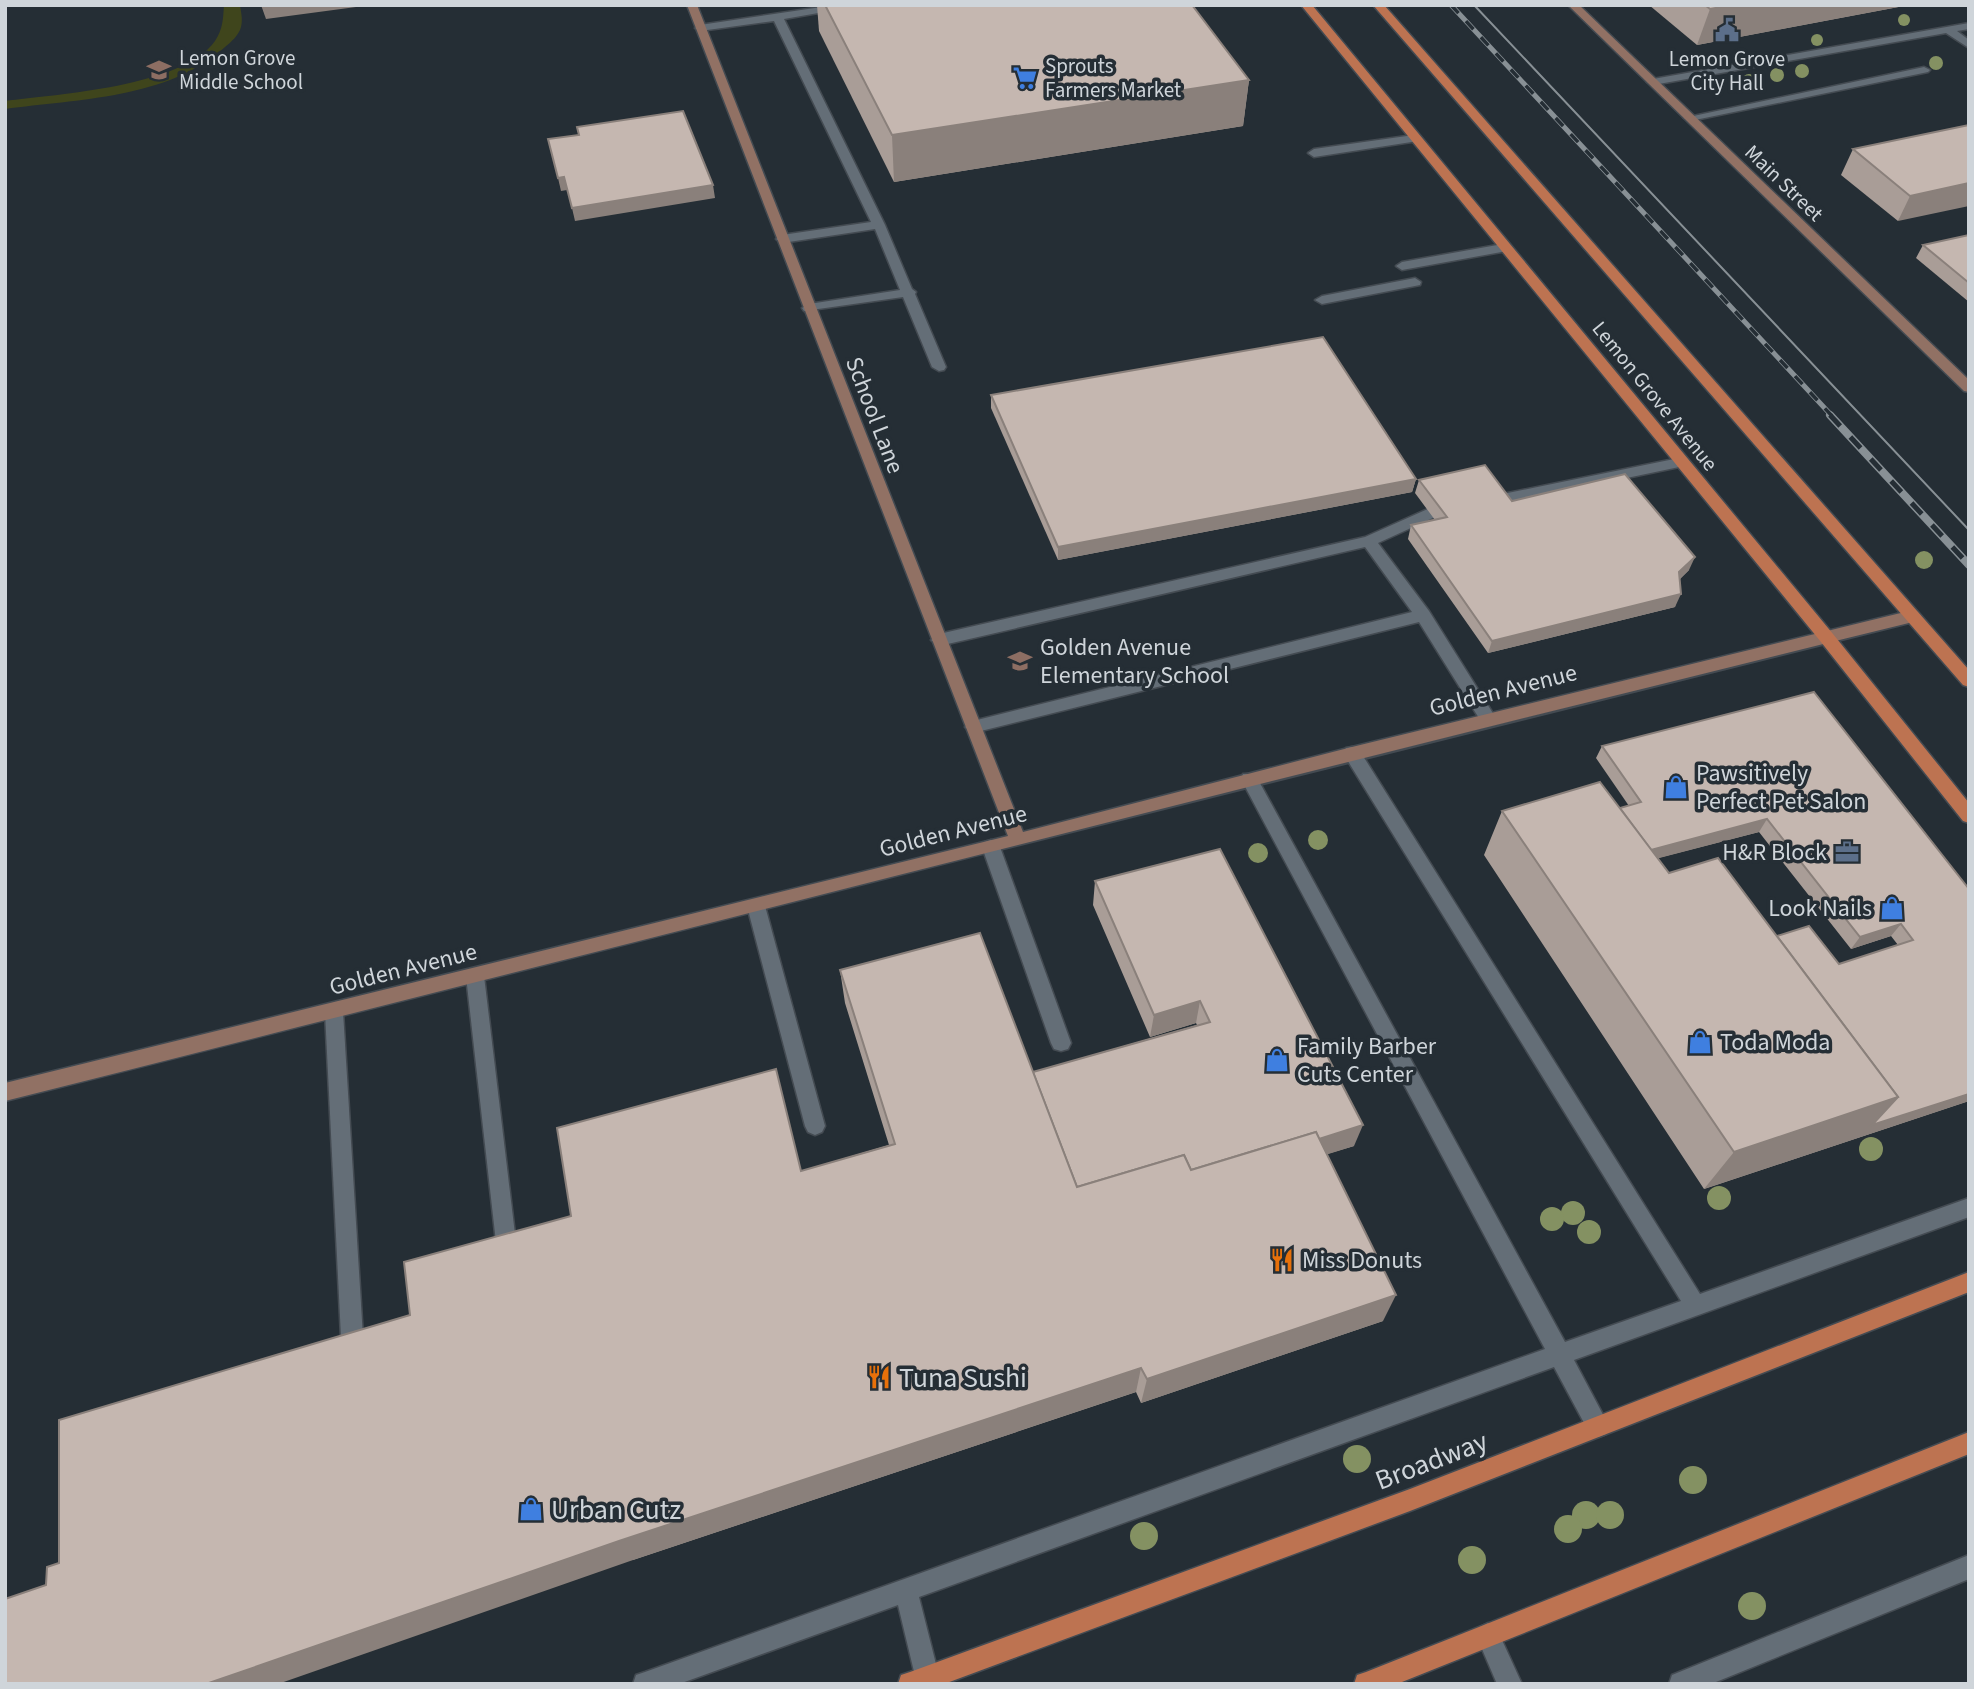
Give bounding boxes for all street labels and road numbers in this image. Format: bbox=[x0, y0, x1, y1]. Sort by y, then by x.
street label: Main Street bbox=[1738, 138, 1830, 228]
street label: Lemon Grove Avenue bbox=[1585, 315, 1725, 477]
street label: School Lane bbox=[836, 352, 913, 479]
street label: Golden Avenue bbox=[1426, 655, 1581, 726]
street label: Golden Avenue bbox=[876, 796, 1031, 867]
street label: Golden Avenue bbox=[326, 934, 481, 1005]
street label: Broadway bbox=[1369, 1421, 1493, 1501]

